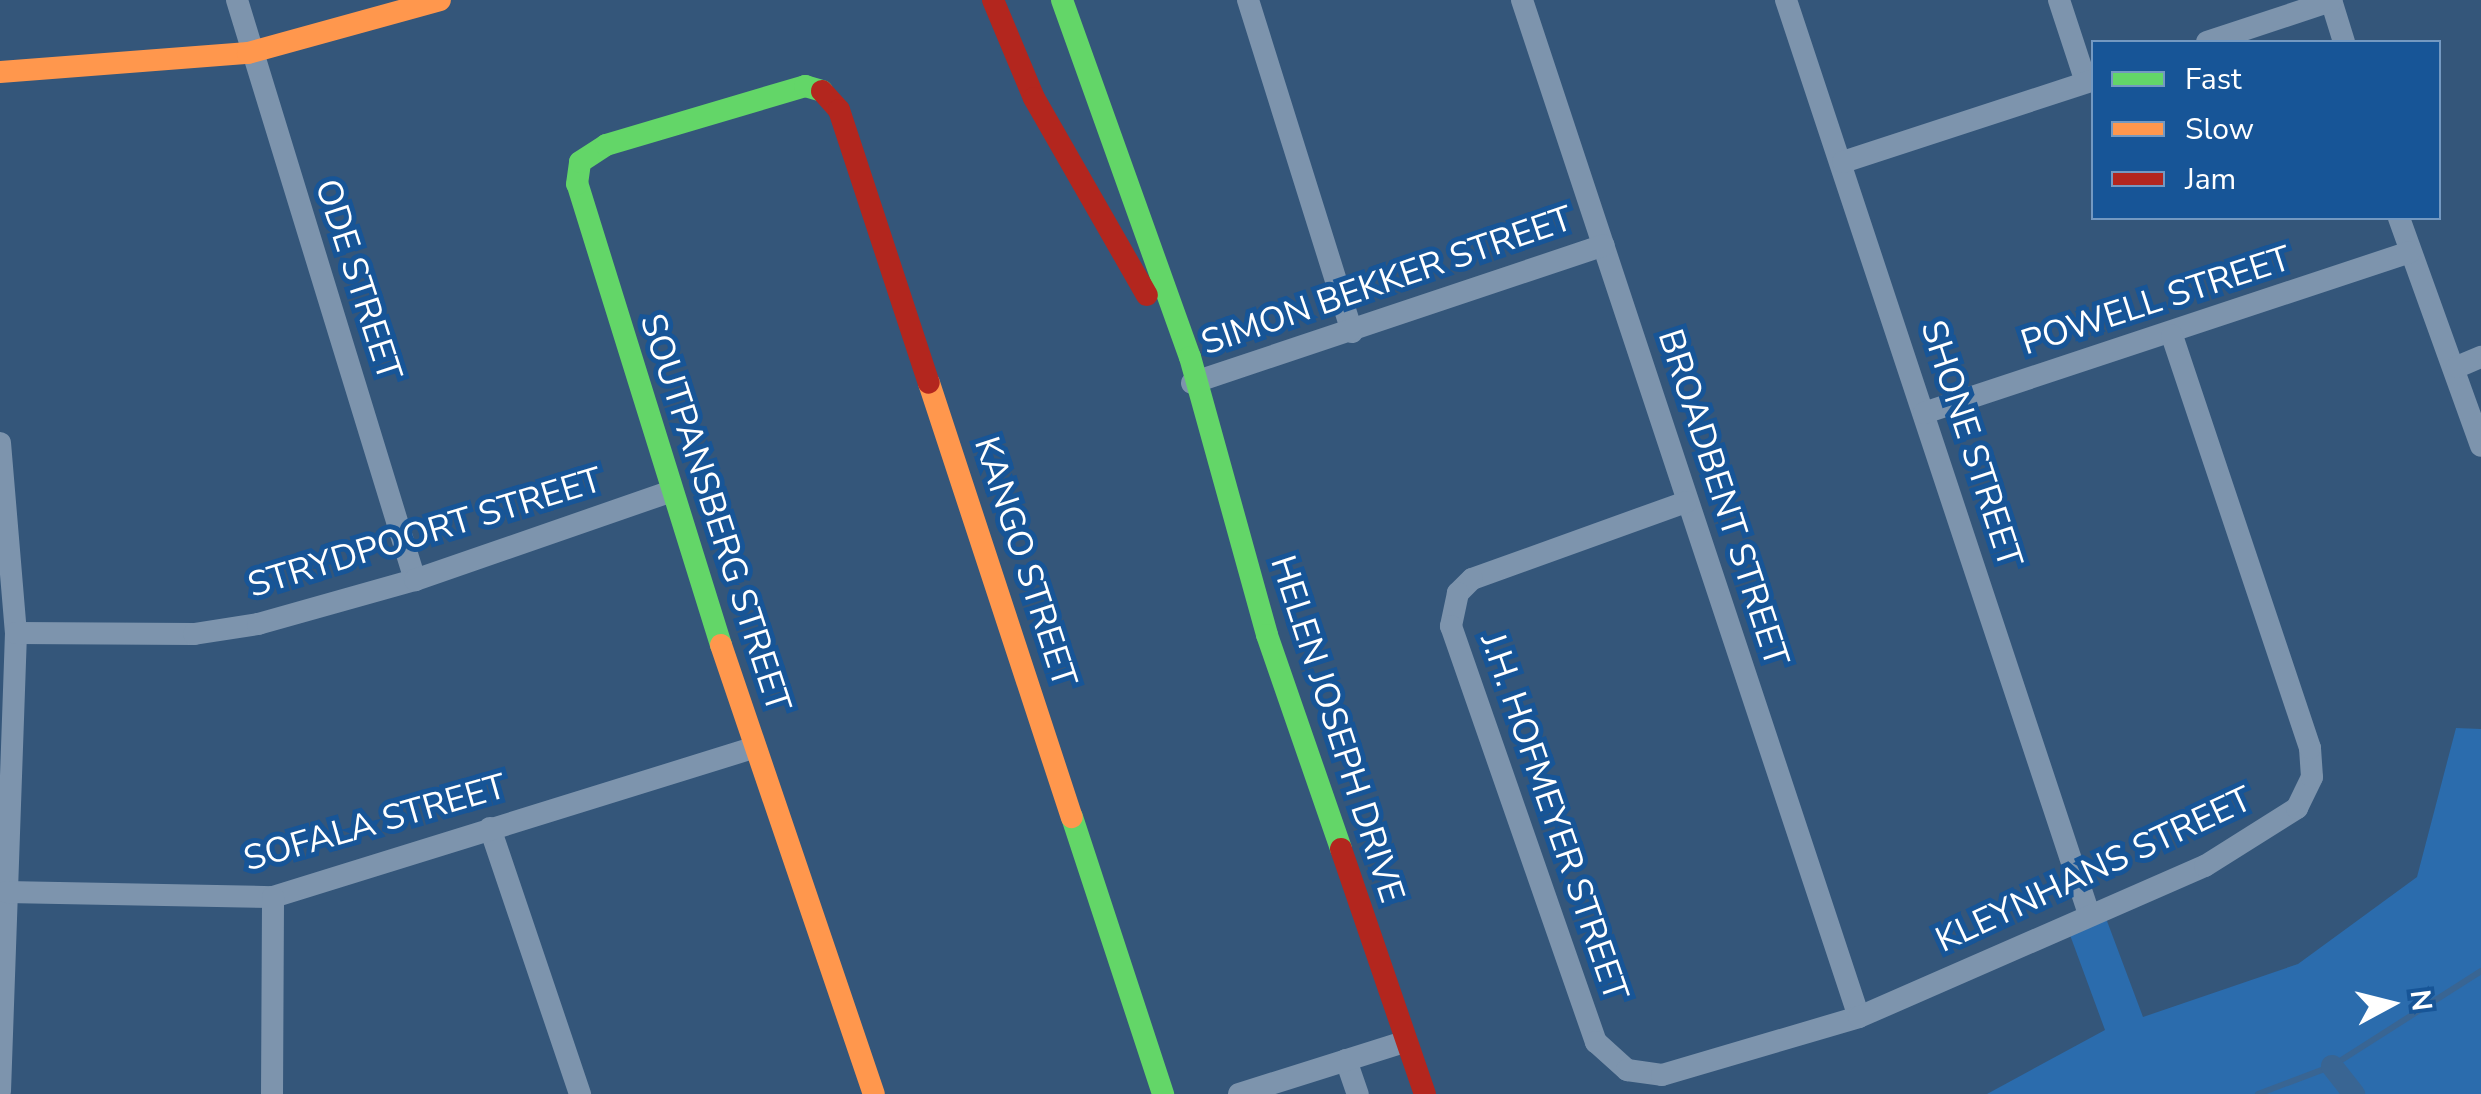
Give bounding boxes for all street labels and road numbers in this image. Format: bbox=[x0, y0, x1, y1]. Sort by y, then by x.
street label: ODE STREET bbox=[306, 174, 410, 386]
street label: SIMON BEKKER STREET bbox=[1196, 198, 1578, 364]
street label: POWELL STREET bbox=[2016, 238, 2296, 364]
street label: SOUTPANSBERG STREET bbox=[631, 309, 799, 717]
street label: SHONE STREET bbox=[1911, 315, 2031, 573]
street label: BROADBENT STREET bbox=[1649, 324, 1797, 672]
street label: KANGO STREET bbox=[965, 432, 1085, 692]
street label: STRYDPOORT STREET bbox=[243, 459, 607, 607]
street label: HELEN JOSEPH DRIVE bbox=[1261, 550, 1413, 908]
street label: J.H. HOFMEYER STREET bbox=[1471, 628, 1637, 1006]
street label: SOFALA STREET bbox=[239, 765, 511, 881]
street label: KLEYNHANS STREET bbox=[1929, 778, 2259, 962]

